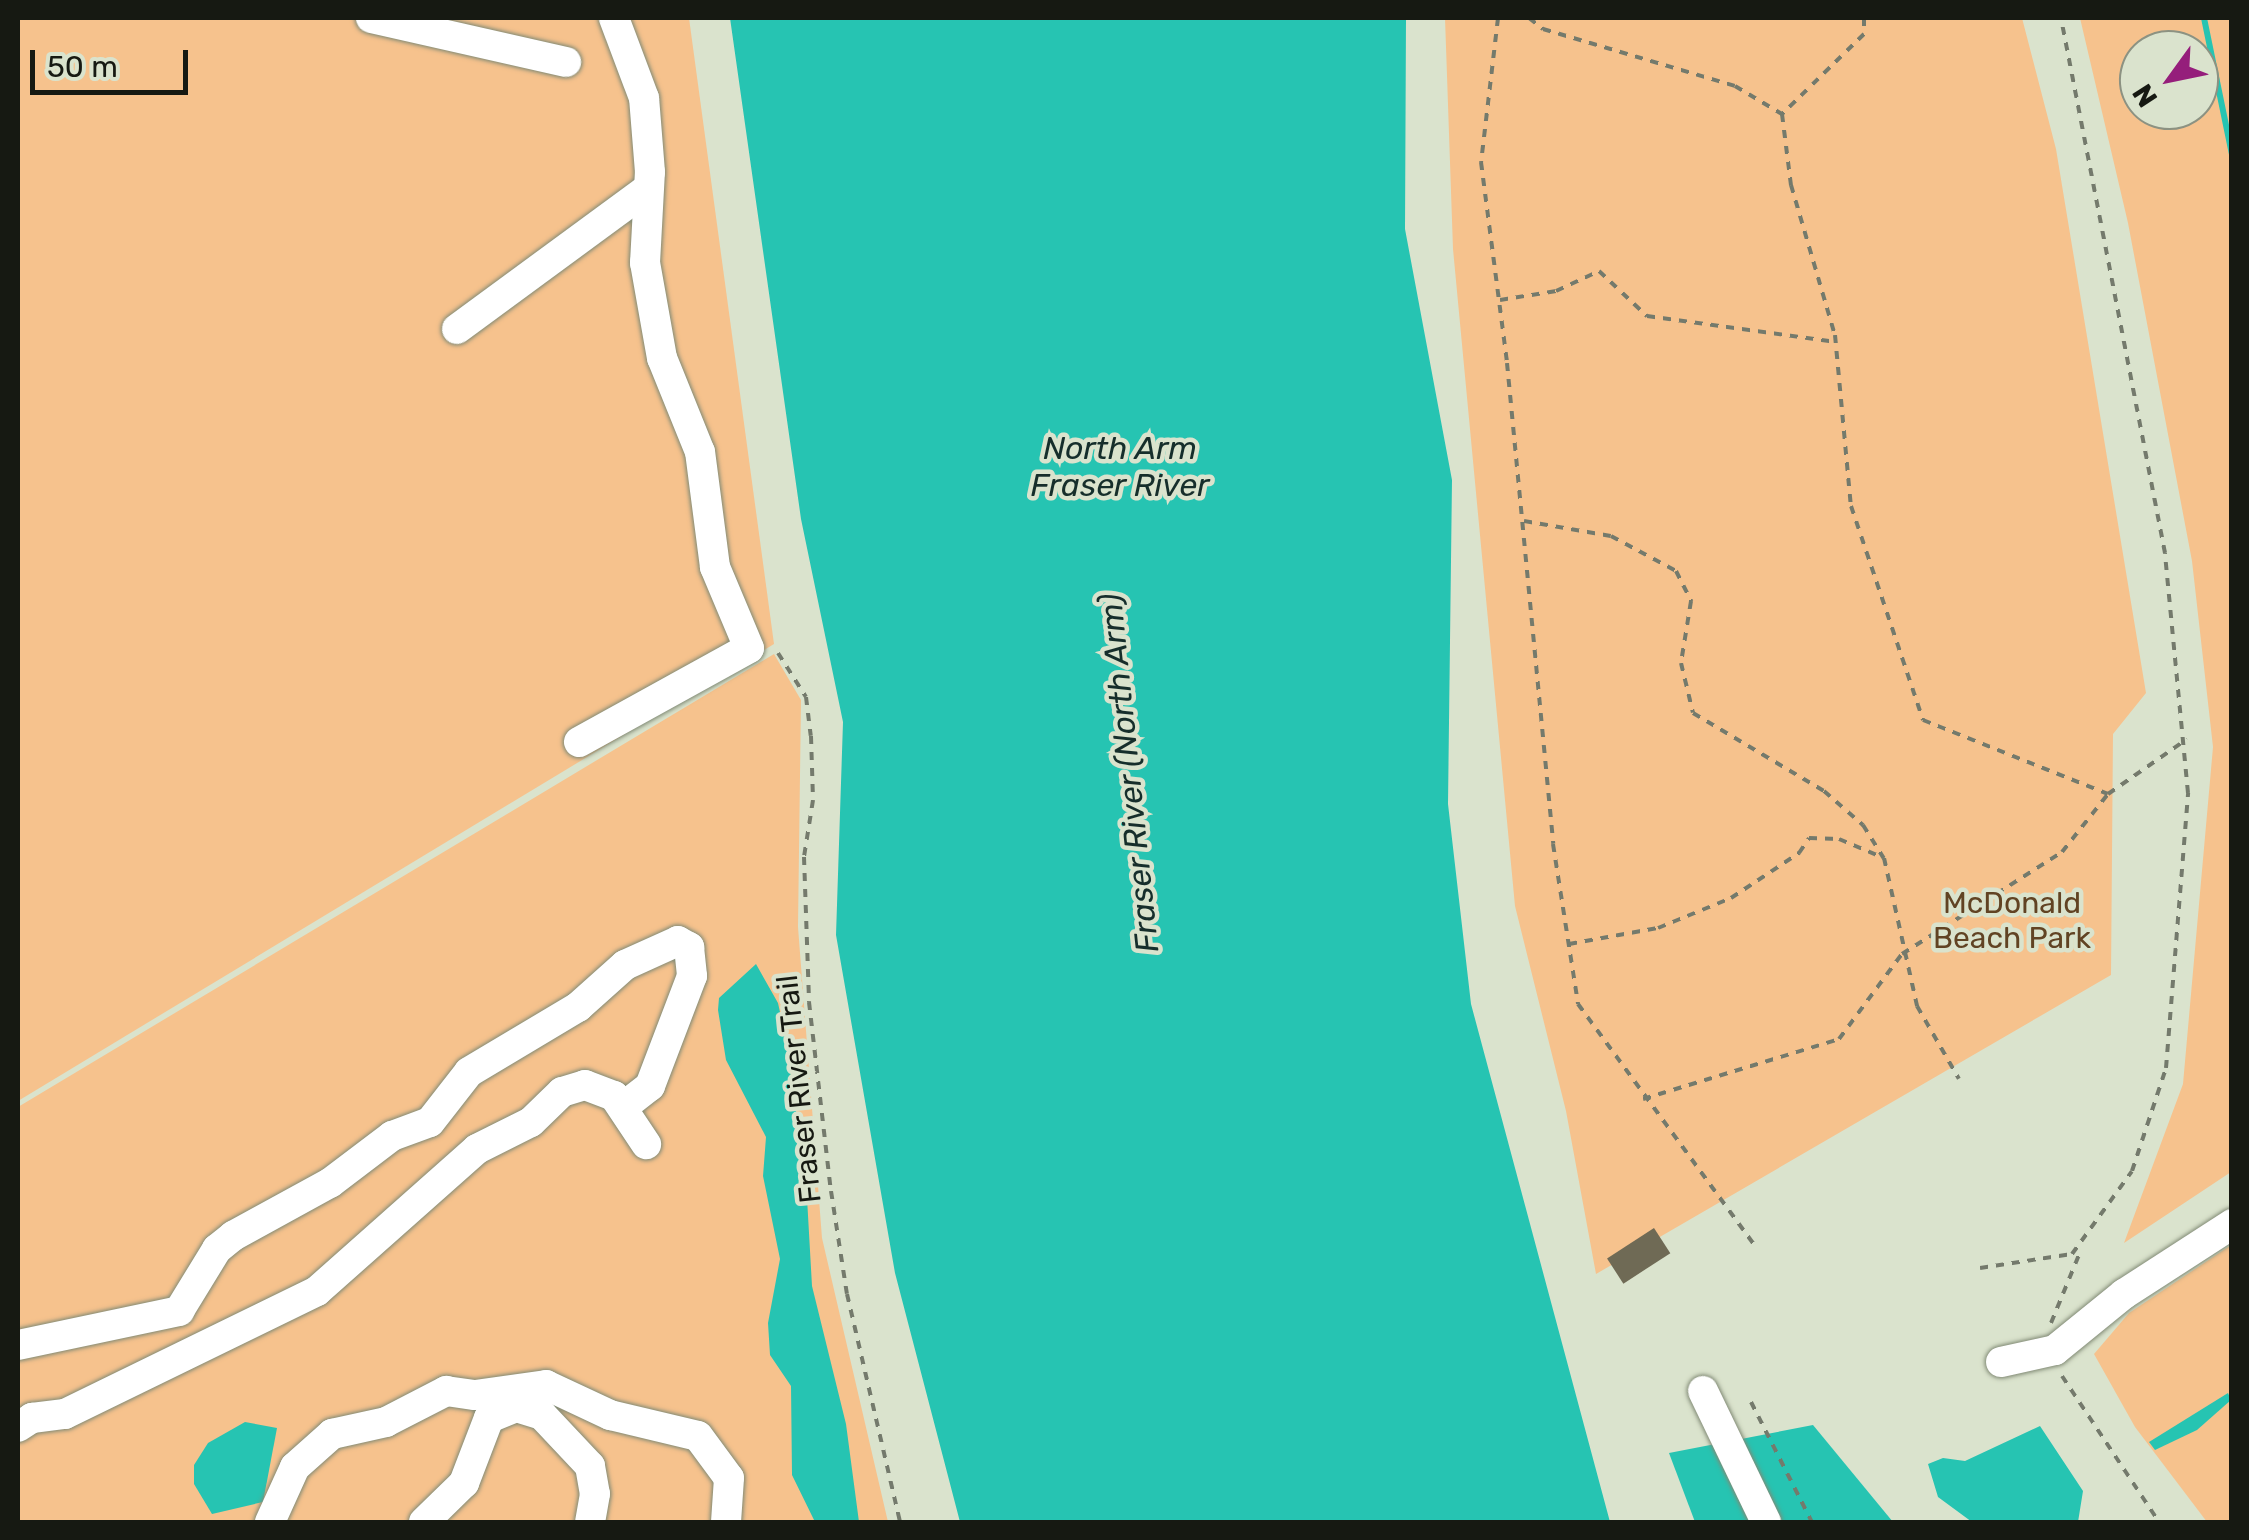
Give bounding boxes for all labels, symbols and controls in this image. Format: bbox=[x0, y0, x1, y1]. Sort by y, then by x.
scale bar bbox=[35, 30, 192, 92]
north arrow bbox=[2119, 30, 2219, 130]
text: 50 m bbox=[47, 49, 118, 85]
text: N bbox=[2126, 78, 2164, 113]
water label: North Arm Fraser River bbox=[1030, 430, 1210, 505]
water label: Fraser River (North Arm) bbox=[1091, 591, 1167, 955]
park label: McDonald Beach Park bbox=[1933, 885, 2091, 956]
street label: Fraser River Trail bbox=[769, 972, 829, 1206]

